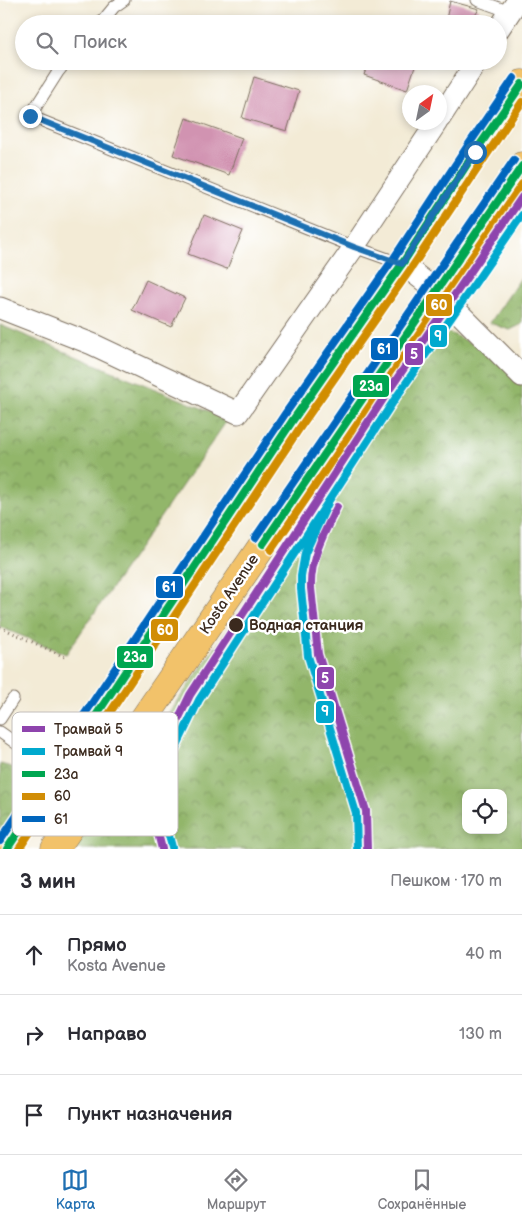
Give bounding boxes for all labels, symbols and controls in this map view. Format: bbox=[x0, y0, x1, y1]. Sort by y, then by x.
search box bbox=[15, 15, 507, 70]
icon: search bbox=[33, 29, 61, 57]
text: Поиск bbox=[73, 31, 127, 54]
north arrow bbox=[402, 85, 447, 130]
route end bbox=[19, 105, 42, 128]
route start bbox=[464, 141, 487, 164]
line badge: 60 bbox=[425, 293, 453, 317]
text: 60 bbox=[430, 297, 448, 314]
line badge: 9 bbox=[429, 324, 448, 348]
text: 9 bbox=[434, 328, 442, 345]
line badge: 61 bbox=[370, 337, 399, 361]
text: 61 bbox=[377, 341, 391, 358]
line badge: 5 bbox=[404, 342, 424, 366]
text: 5 bbox=[410, 346, 418, 363]
line badge: 23a bbox=[352, 374, 390, 398]
text: 23a bbox=[359, 378, 383, 395]
street label: Kosta Avenue bbox=[196, 551, 263, 638]
line badge: 61 bbox=[155, 575, 184, 599]
text: 61 bbox=[162, 579, 176, 596]
marker: Водная станция bbox=[227, 616, 245, 634]
place label: Водная станция bbox=[249, 616, 363, 635]
line badge: 60 bbox=[150, 618, 179, 642]
text: 60 bbox=[156, 622, 174, 639]
line badge: 23a bbox=[116, 645, 154, 669]
text: 23a bbox=[123, 649, 147, 666]
line badge: 5 bbox=[316, 666, 335, 690]
text: 5 bbox=[321, 670, 329, 687]
line badge: 9 bbox=[315, 700, 335, 724]
text: 9 bbox=[321, 703, 329, 720]
legend bbox=[12, 712, 178, 836]
text: Трамвай 5 bbox=[54, 721, 123, 738]
text: Трамвай 9 bbox=[54, 743, 123, 760]
text: 23a bbox=[54, 766, 79, 783]
text: 60 bbox=[54, 788, 71, 805]
map controls bbox=[462, 789, 507, 834]
button: locate bbox=[462, 789, 507, 834]
text: 61 bbox=[54, 811, 68, 828]
text: 3 мин bbox=[20, 869, 76, 894]
text: Пешком · 170 m bbox=[390, 872, 502, 891]
text: Прямо bbox=[67, 934, 127, 957]
icon: ahead bbox=[20, 941, 48, 969]
text: 40 m bbox=[465, 945, 502, 964]
text: Kosta Avenue bbox=[67, 957, 166, 976]
icon: right bbox=[20, 1021, 48, 1049]
text: Направо bbox=[67, 1023, 147, 1046]
text: 130 m bbox=[459, 1025, 502, 1044]
icon: arrive bbox=[20, 1101, 48, 1129]
text: Пункт назначения bbox=[67, 1103, 232, 1126]
tab: Карта bbox=[56, 1166, 95, 1213]
tab: Маршрут bbox=[207, 1166, 266, 1213]
tab: Сохранённые bbox=[378, 1166, 466, 1213]

